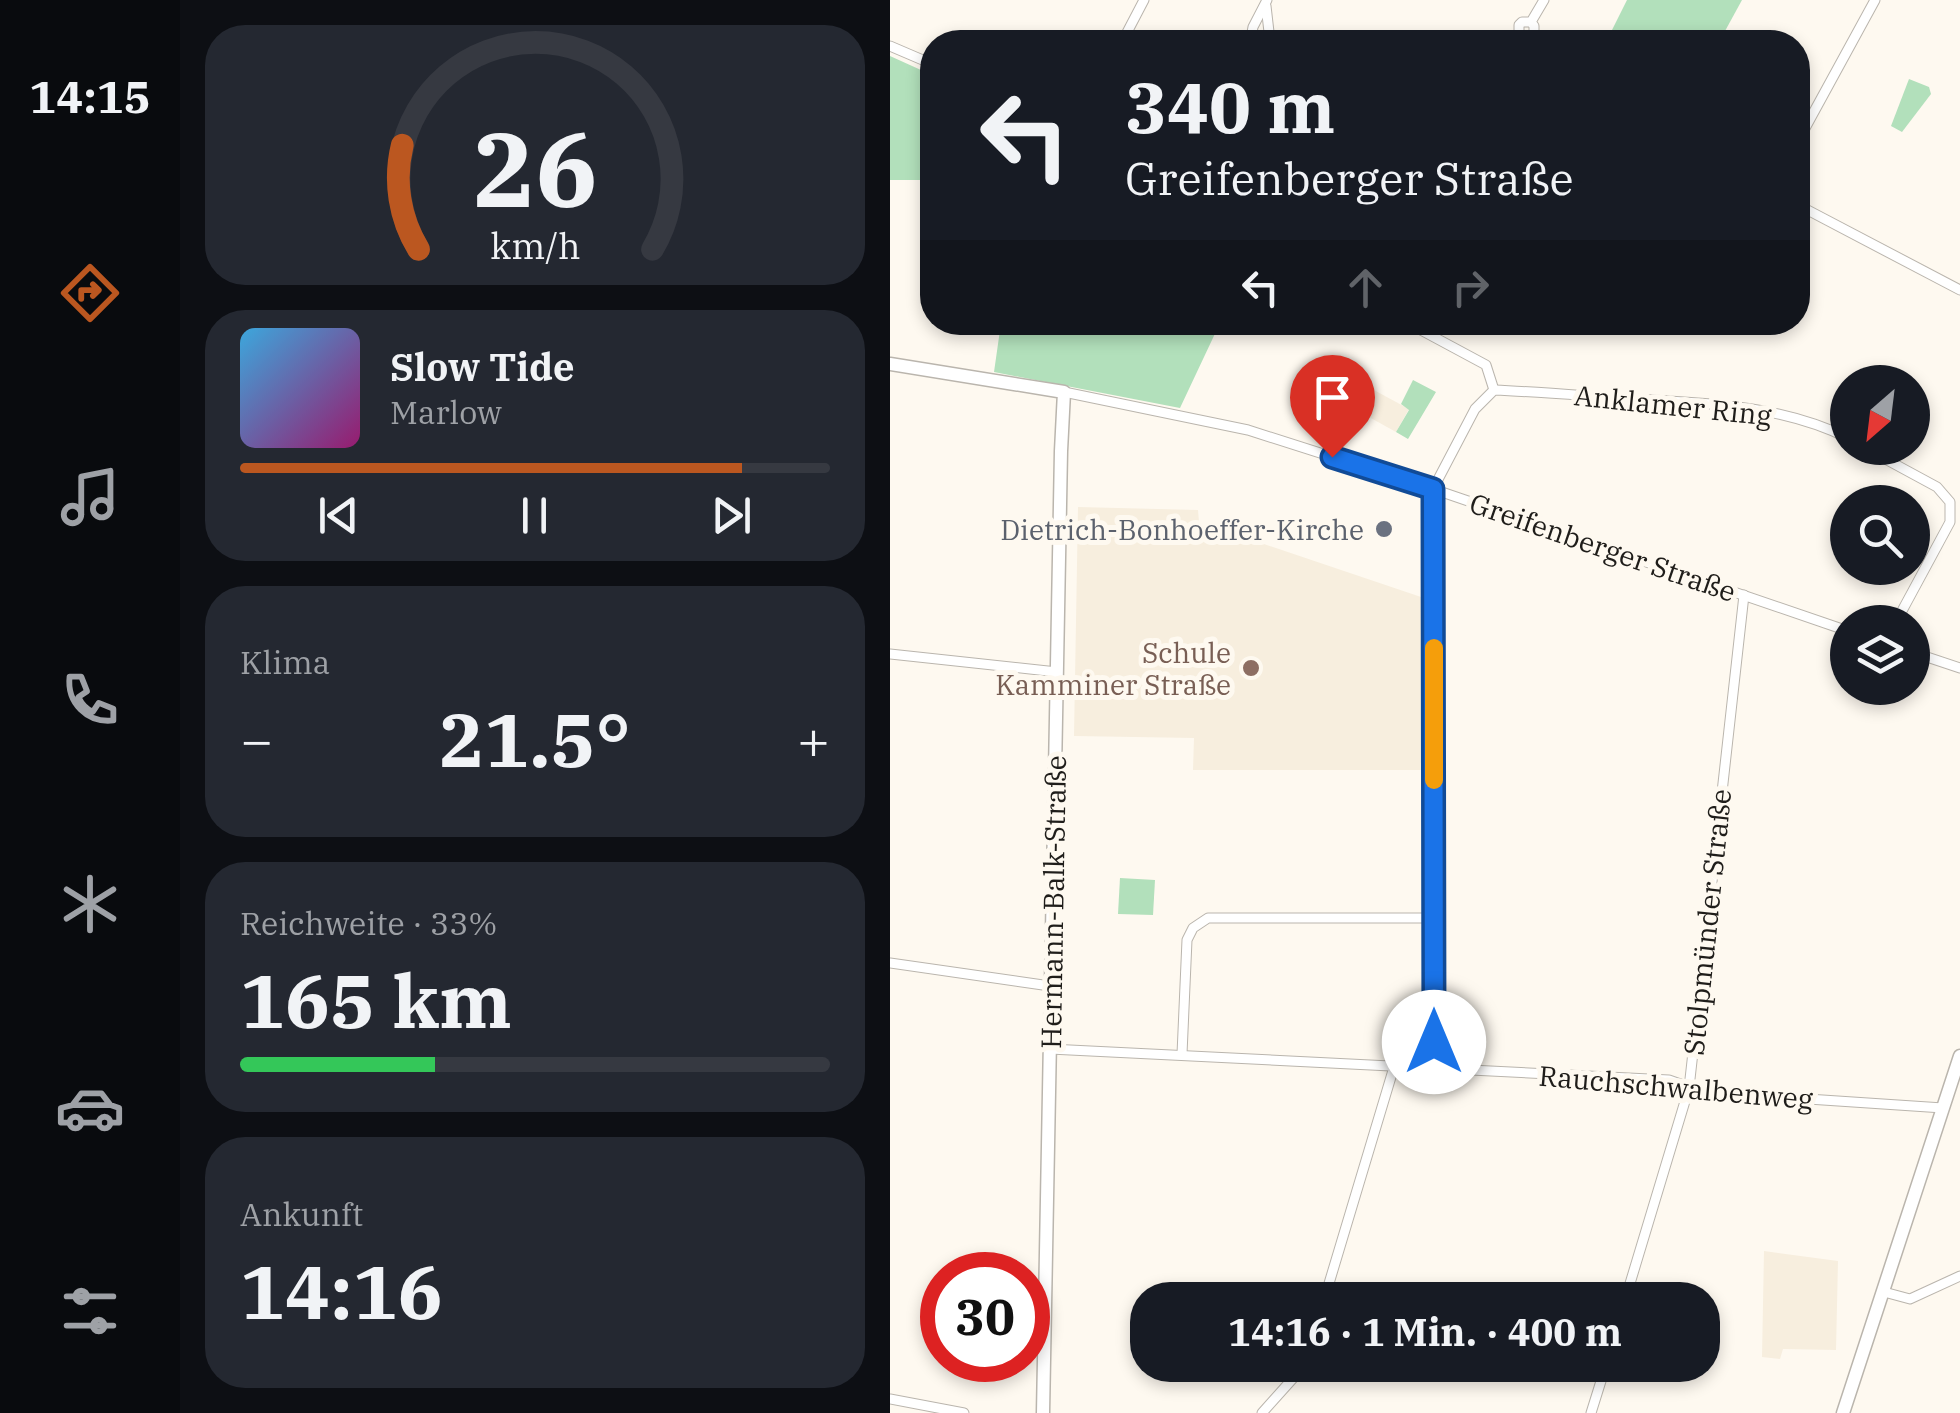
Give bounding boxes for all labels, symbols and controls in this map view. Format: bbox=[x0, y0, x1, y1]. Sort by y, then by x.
text: 340 m bbox=[1125, 61, 1335, 152]
text: 14:15 bbox=[29, 67, 151, 125]
icon: left bbox=[960, 70, 1090, 200]
text: 26 bbox=[473, 100, 597, 236]
text: Greifenberger Straße bbox=[1125, 149, 1574, 207]
text: km/h bbox=[490, 222, 580, 269]
icon: directions bbox=[55, 258, 125, 328]
icon: left bbox=[1233, 260, 1288, 315]
icon: ahead bbox=[1338, 260, 1393, 315]
icon: right bbox=[1443, 260, 1498, 315]
text: Slow Tide bbox=[390, 342, 575, 391]
pin bbox=[1290, 355, 1375, 458]
north arrow bbox=[1830, 365, 1930, 465]
map controls bbox=[1830, 365, 1930, 705]
icon: arrive bbox=[1305, 370, 1360, 425]
street label: Anklamer Ring bbox=[1572, 376, 1774, 434]
text: Marlow bbox=[390, 391, 502, 433]
icon: music bbox=[55, 462, 125, 532]
street label: Greifenberger Straße bbox=[1465, 484, 1741, 610]
button: search bbox=[1830, 485, 1930, 585]
icon: previous bbox=[311, 488, 366, 543]
icon: pause bbox=[507, 488, 562, 543]
icon: next bbox=[704, 488, 759, 543]
place label: Dietrich-Bonhoeffer-Kirche bbox=[1000, 511, 1364, 548]
marker: Dietrich-Bonhoeffer-Kirche bbox=[1373, 518, 1395, 540]
button: layers bbox=[1830, 605, 1930, 705]
place label: Schule Kamminer Straße bbox=[995, 634, 1231, 703]
text: Klima bbox=[240, 641, 330, 683]
marker: Schule Kamminer Straße bbox=[1240, 657, 1262, 679]
icon: phone bbox=[55, 665, 125, 735]
text: 21.5° bbox=[439, 690, 631, 788]
text: − bbox=[240, 704, 273, 775]
text: + bbox=[797, 704, 830, 775]
street label: Hermann-Balk-Straße bbox=[1032, 755, 1074, 1049]
street label: Stolpmünder Straße bbox=[1675, 787, 1739, 1057]
icon: climate bbox=[55, 869, 125, 939]
text: Reichweite · 33% bbox=[240, 902, 498, 944]
text: 165 km bbox=[240, 951, 512, 1049]
position arrow bbox=[1382, 990, 1486, 1094]
street label: Rauchschwalbenweg bbox=[1537, 1057, 1815, 1117]
icon: car bbox=[55, 1073, 125, 1143]
text: Ankunft bbox=[240, 1193, 363, 1235]
text: 14:16 bbox=[240, 1242, 443, 1340]
speed limit sign: 30 bbox=[920, 1252, 1050, 1382]
icon: filters bbox=[55, 1276, 125, 1346]
text: 14:16 · 1 Min. · 400 m bbox=[1228, 1307, 1622, 1356]

